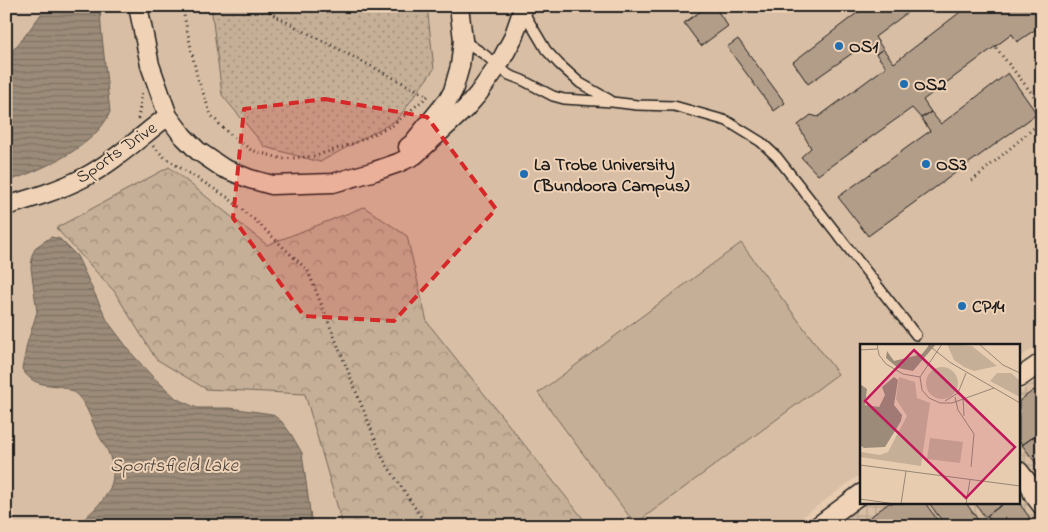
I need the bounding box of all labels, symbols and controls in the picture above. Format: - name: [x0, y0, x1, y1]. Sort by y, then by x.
- place label: OS1: [849, 35, 878, 61]
- marker: OS1: [833, 40, 845, 52]
- place label: OS2: [914, 73, 946, 99]
- marker: OS2: [898, 78, 910, 90]
- street label: Sports Drive: [71, 116, 164, 191]
- place label: La Trobe University (Bundoora Campus): [534, 153, 690, 200]
- place label: OS3: [936, 153, 967, 179]
- marker: OS3: [920, 158, 932, 170]
- marker: La Trobe University (Bundoora Campus): [518, 168, 530, 180]
- place label: CP14: [972, 295, 1005, 321]
- marker: CP14: [956, 300, 968, 312]
- inset map: [860, 344, 1020, 504]
- water label: Sportsfield Lake: [110, 453, 239, 480]

